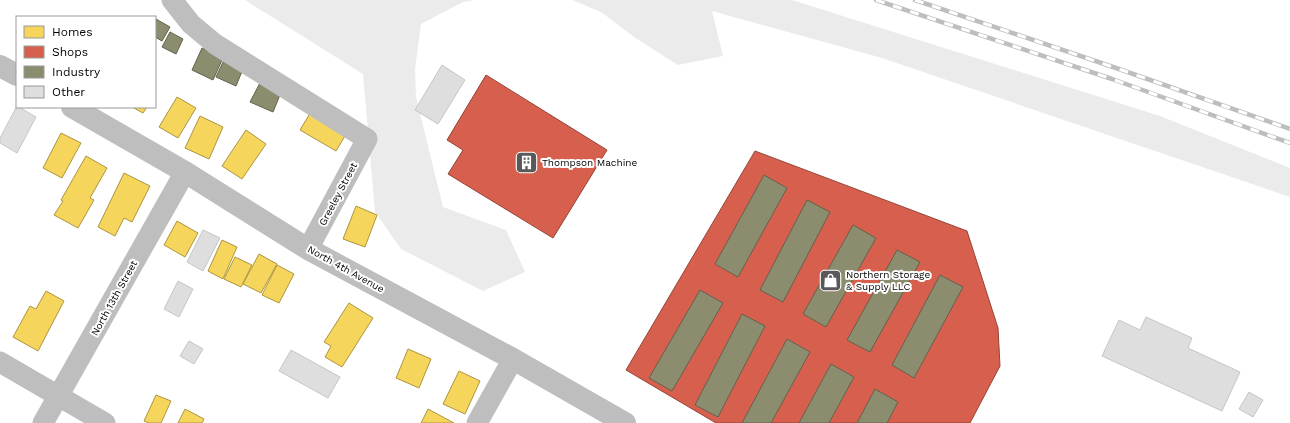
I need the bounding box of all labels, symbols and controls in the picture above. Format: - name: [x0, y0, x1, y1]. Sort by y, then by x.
- legend: [16, 16, 156, 108]
- text: Homes: [52, 25, 93, 39]
- text: Shops: [52, 45, 88, 59]
- text: Industry: [52, 65, 101, 79]
- text: Other: [52, 85, 85, 99]
- building icon: Thompson Machine: [514, 149, 540, 175]
- place label: Thompson Machine: [542, 157, 637, 168]
- street label: Greeley Street: [317, 160, 360, 227]
- street label: North 4th Avenue: [306, 243, 386, 295]
- street label: North 13th Street: [89, 258, 140, 338]
- shop icon: Northern Storage & Supply LLC: [818, 267, 844, 293]
- place label: Northern Storage & Supply LLC: [846, 269, 930, 292]

